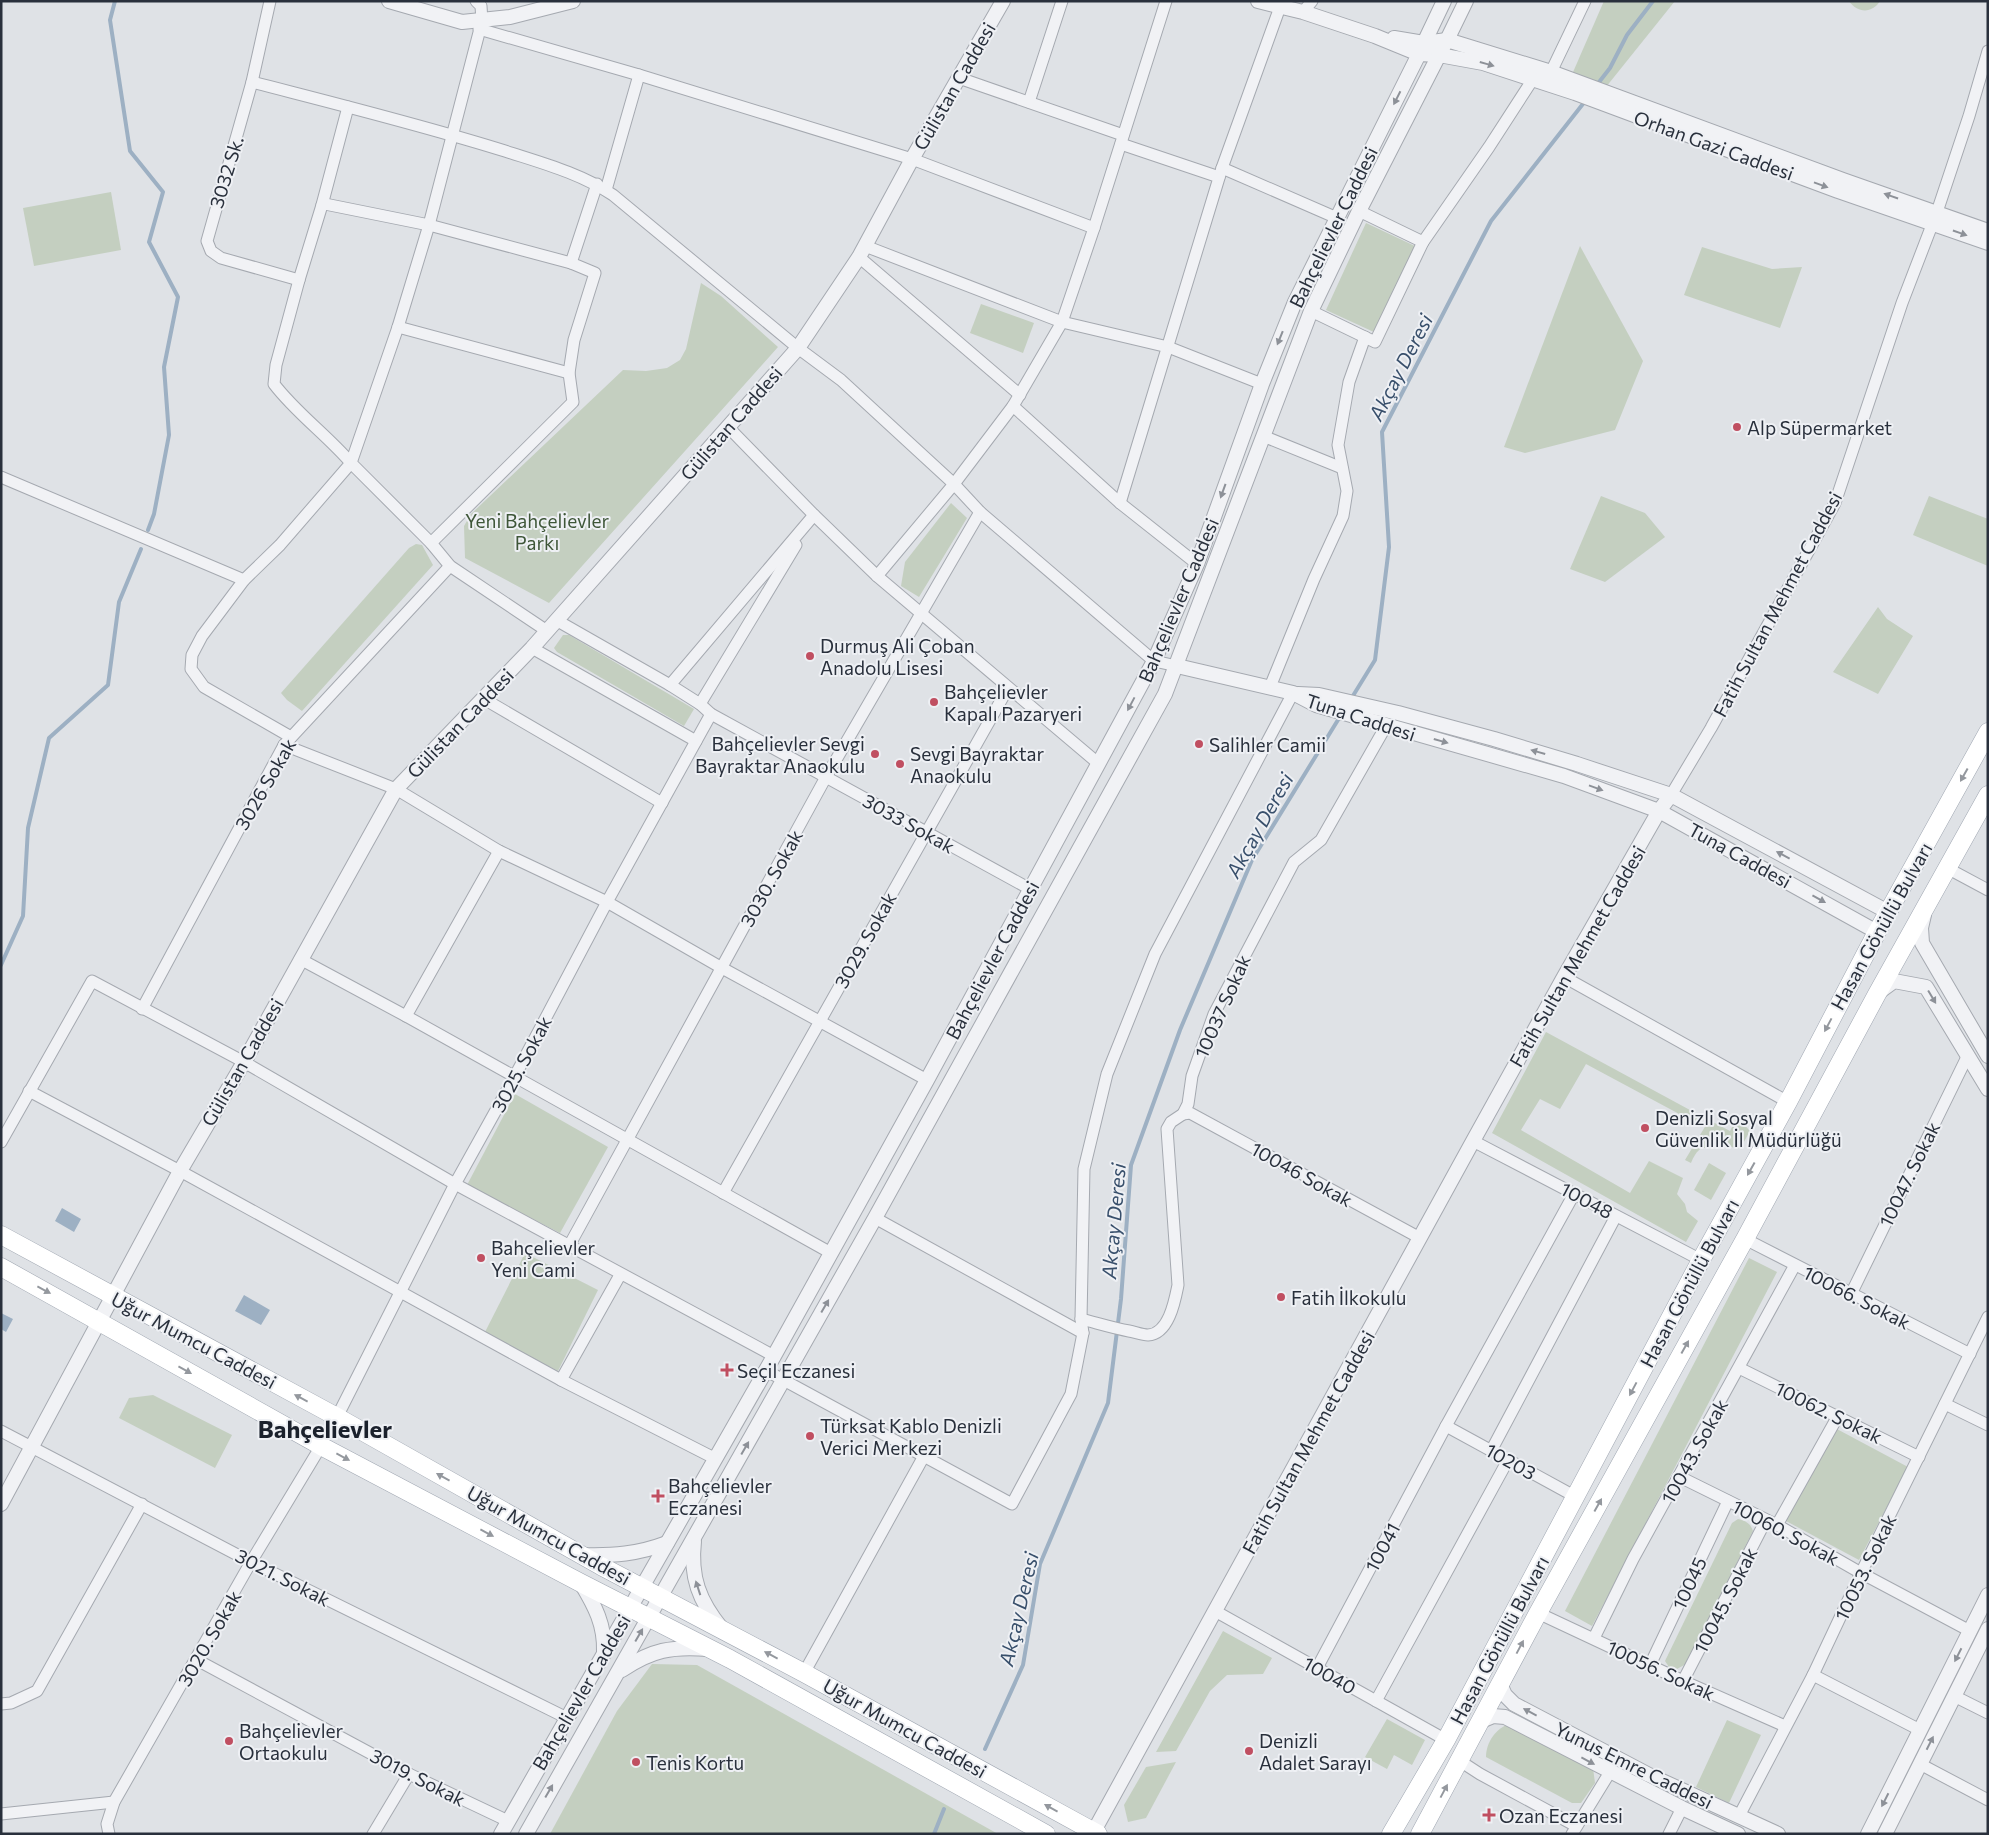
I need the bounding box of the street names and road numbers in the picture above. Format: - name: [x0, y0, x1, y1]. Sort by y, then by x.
- street label: Gülistan Caddesi: [908, 18, 1000, 154]
- street label: Orhan Gazi Caddesi: [1631, 105, 1797, 185]
- street label: 3032 Sk.: [204, 133, 248, 211]
- street label: Bahçelievler Caddesi: [1284, 143, 1382, 311]
- street label: Gülistan Caddesi: [675, 361, 787, 485]
- street label: Fatih Sultan Mehmet Caddesi: [1708, 487, 1846, 721]
- street label: Bahçelievler Caddesi: [1133, 514, 1223, 686]
- street label: Gülistan Caddesi: [402, 663, 518, 783]
- street label: Tuna Caddesi: [1303, 688, 1419, 746]
- street label: 3026 Sokak: [230, 734, 300, 834]
- street label: 3033 Sokak: [859, 788, 959, 858]
- street label: Tuna Caddesi: [1685, 817, 1795, 893]
- street label: 3030. Sokak: [735, 826, 807, 930]
- street label: Hasan Gönüllü Bulvarı: [1825, 838, 1937, 1014]
- street label: Fatih Sultan Mehmet Caddesi: [1504, 841, 1650, 1071]
- street label: Bahçelievler Caddesi: [940, 877, 1044, 1043]
- street label: 3029. Sokak: [829, 888, 901, 992]
- street label: 10037 Sokak: [1189, 951, 1255, 1061]
- street label: Gülistan Caddesi: [196, 994, 288, 1130]
- street label: 3025. Sokak: [486, 1012, 556, 1116]
- street label: 10047. Sokak: [1874, 1118, 1944, 1230]
- street label: 10046 Sokak: [1247, 1137, 1357, 1211]
- street label: 10048: [1557, 1177, 1617, 1223]
- street label: Hasan Gönüllü Bulvarı: [1635, 1195, 1743, 1371]
- street label: 10066. Sokak: [1800, 1260, 1914, 1334]
- street label: Uğur Mumcu Caddesi: [108, 1287, 280, 1393]
- street label: Fatih Sultan Mehmet Caddesi: [1237, 1326, 1379, 1558]
- street label: 10062. Sokak: [1772, 1376, 1886, 1448]
- street label: 10043. Sokak: [1656, 1395, 1732, 1507]
- street label: 10203: [1482, 1438, 1540, 1484]
- street label: Uğur Mumcu Caddesi: [463, 1480, 635, 1590]
- street label: 10060. Sokak: [1729, 1494, 1843, 1570]
- street label: 10053. Sokak: [1829, 1510, 1901, 1624]
- street label: 10041: [1360, 1519, 1404, 1575]
- street label: 3021. Sokak: [232, 1543, 334, 1611]
- street label: 10045. Sokak: [1688, 1543, 1762, 1657]
- street label: Hasan Gönüllü Bulvarı: [1445, 1552, 1553, 1728]
- street label: 10045: [1667, 1553, 1711, 1613]
- street label: 3020. Sokak: [172, 1586, 246, 1690]
- street label: Bahçelievler Caddesi: [527, 1610, 635, 1774]
- street label: 10056. Sokak: [1603, 1635, 1719, 1705]
- street label: 10040: [1300, 1651, 1360, 1699]
- street label: Uğur Mumcu Caddesi: [819, 1673, 991, 1783]
- street label: Yunus Emre Caddesi: [1551, 1717, 1717, 1813]
- street label: 3019. Sokak: [367, 1743, 469, 1811]

